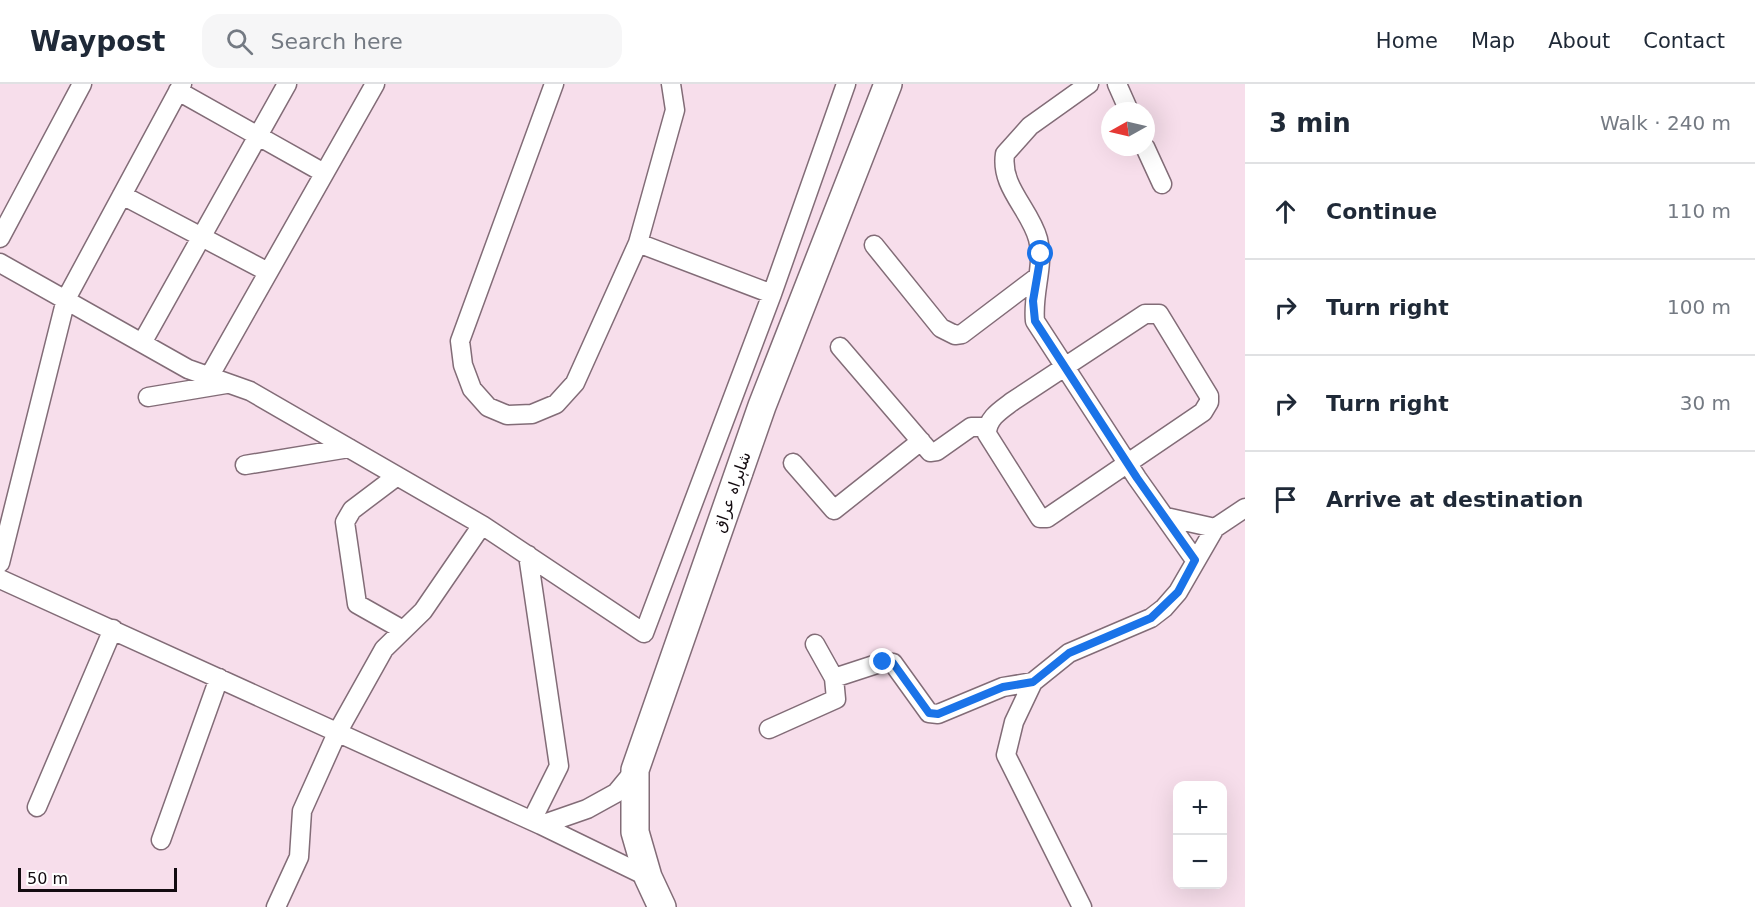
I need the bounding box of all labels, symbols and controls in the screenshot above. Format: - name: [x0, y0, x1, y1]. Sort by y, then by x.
- search box: [202, 14, 622, 68]
- text: Waypost: [30, 25, 166, 58]
- icon: search: [223, 25, 256, 58]
- text: Search here: [271, 29, 403, 54]
- text: Home: [1376, 29, 1438, 53]
- text: Map: [1471, 29, 1515, 53]
- text: About: [1548, 29, 1610, 53]
- text: Contact: [1643, 29, 1725, 53]
- north arrow: [1101, 102, 1155, 156]
- text: 3 min: [1269, 108, 1351, 138]
- text: Walk · 240 m: [1600, 111, 1731, 135]
- icon: ahead: [1269, 195, 1302, 228]
- text: Continue: [1326, 199, 1437, 224]
- text: 110 m: [1667, 199, 1731, 223]
- route start: [1027, 240, 1053, 266]
- icon: right: [1269, 291, 1302, 324]
- text: Turn right: [1326, 295, 1449, 320]
- text: 100 m: [1667, 295, 1731, 319]
- icon: right: [1269, 387, 1302, 420]
- text: Turn right: [1326, 391, 1449, 416]
- text: 30 m: [1680, 391, 1731, 415]
- street label: شاہراہ عراق: [709, 449, 756, 535]
- icon: arrive: [1269, 483, 1302, 516]
- text: Arrive at destination: [1326, 487, 1583, 512]
- route end: [869, 648, 895, 674]
- map controls: [1173, 781, 1227, 889]
- button: +: [1173, 781, 1227, 835]
- button: −: [1173, 835, 1227, 889]
- scale bar: [18, 865, 177, 892]
- text: 50 m: [27, 869, 68, 888]

